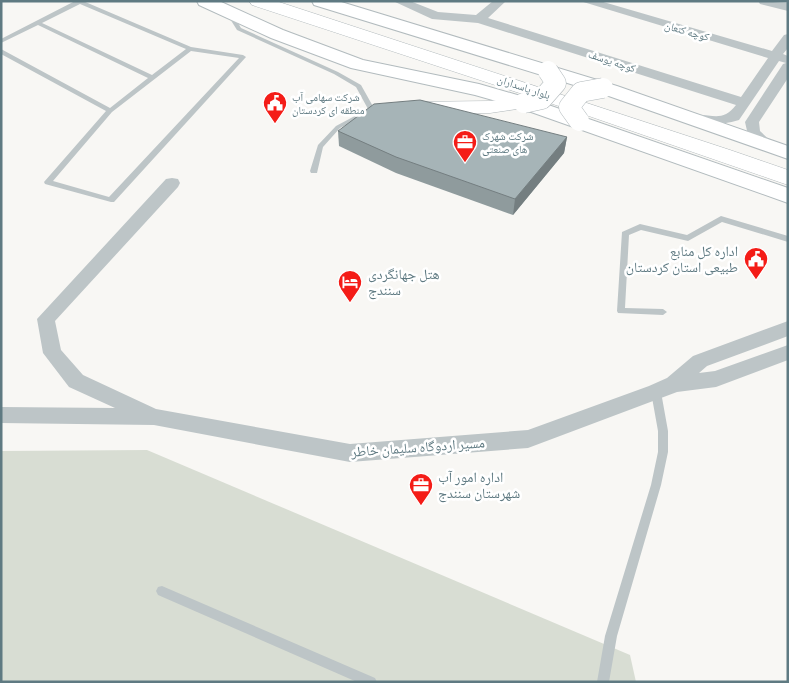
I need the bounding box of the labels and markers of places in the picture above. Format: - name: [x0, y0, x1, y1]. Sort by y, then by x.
- public building icon: شرکت سهامی آب منطقه ای کردستان: [262, 90, 288, 124]
- place label: شرکت سهامی آب منطقه ای کردستان: [292, 90, 364, 117]
- office icon: شرکت شهرک های صنعتی: [452, 129, 478, 163]
- place label: شرکت شهرک های صنعتی: [482, 129, 533, 156]
- place label: اداره کل منابع طبیعی استان کردستان: [626, 242, 738, 276]
- public building icon: اداره کل منابع طبیعی استان کردستان: [743, 246, 769, 280]
- place label: هتل جهانگردی سنندج: [368, 265, 440, 300]
- hotel icon: هتل جهانگردی سنندج: [337, 269, 363, 303]
- place label: اداره امور آب شهرستان سنندج: [438, 468, 520, 503]
- office icon: اداره امور آب شهرستان سنندج: [408, 472, 434, 506]

